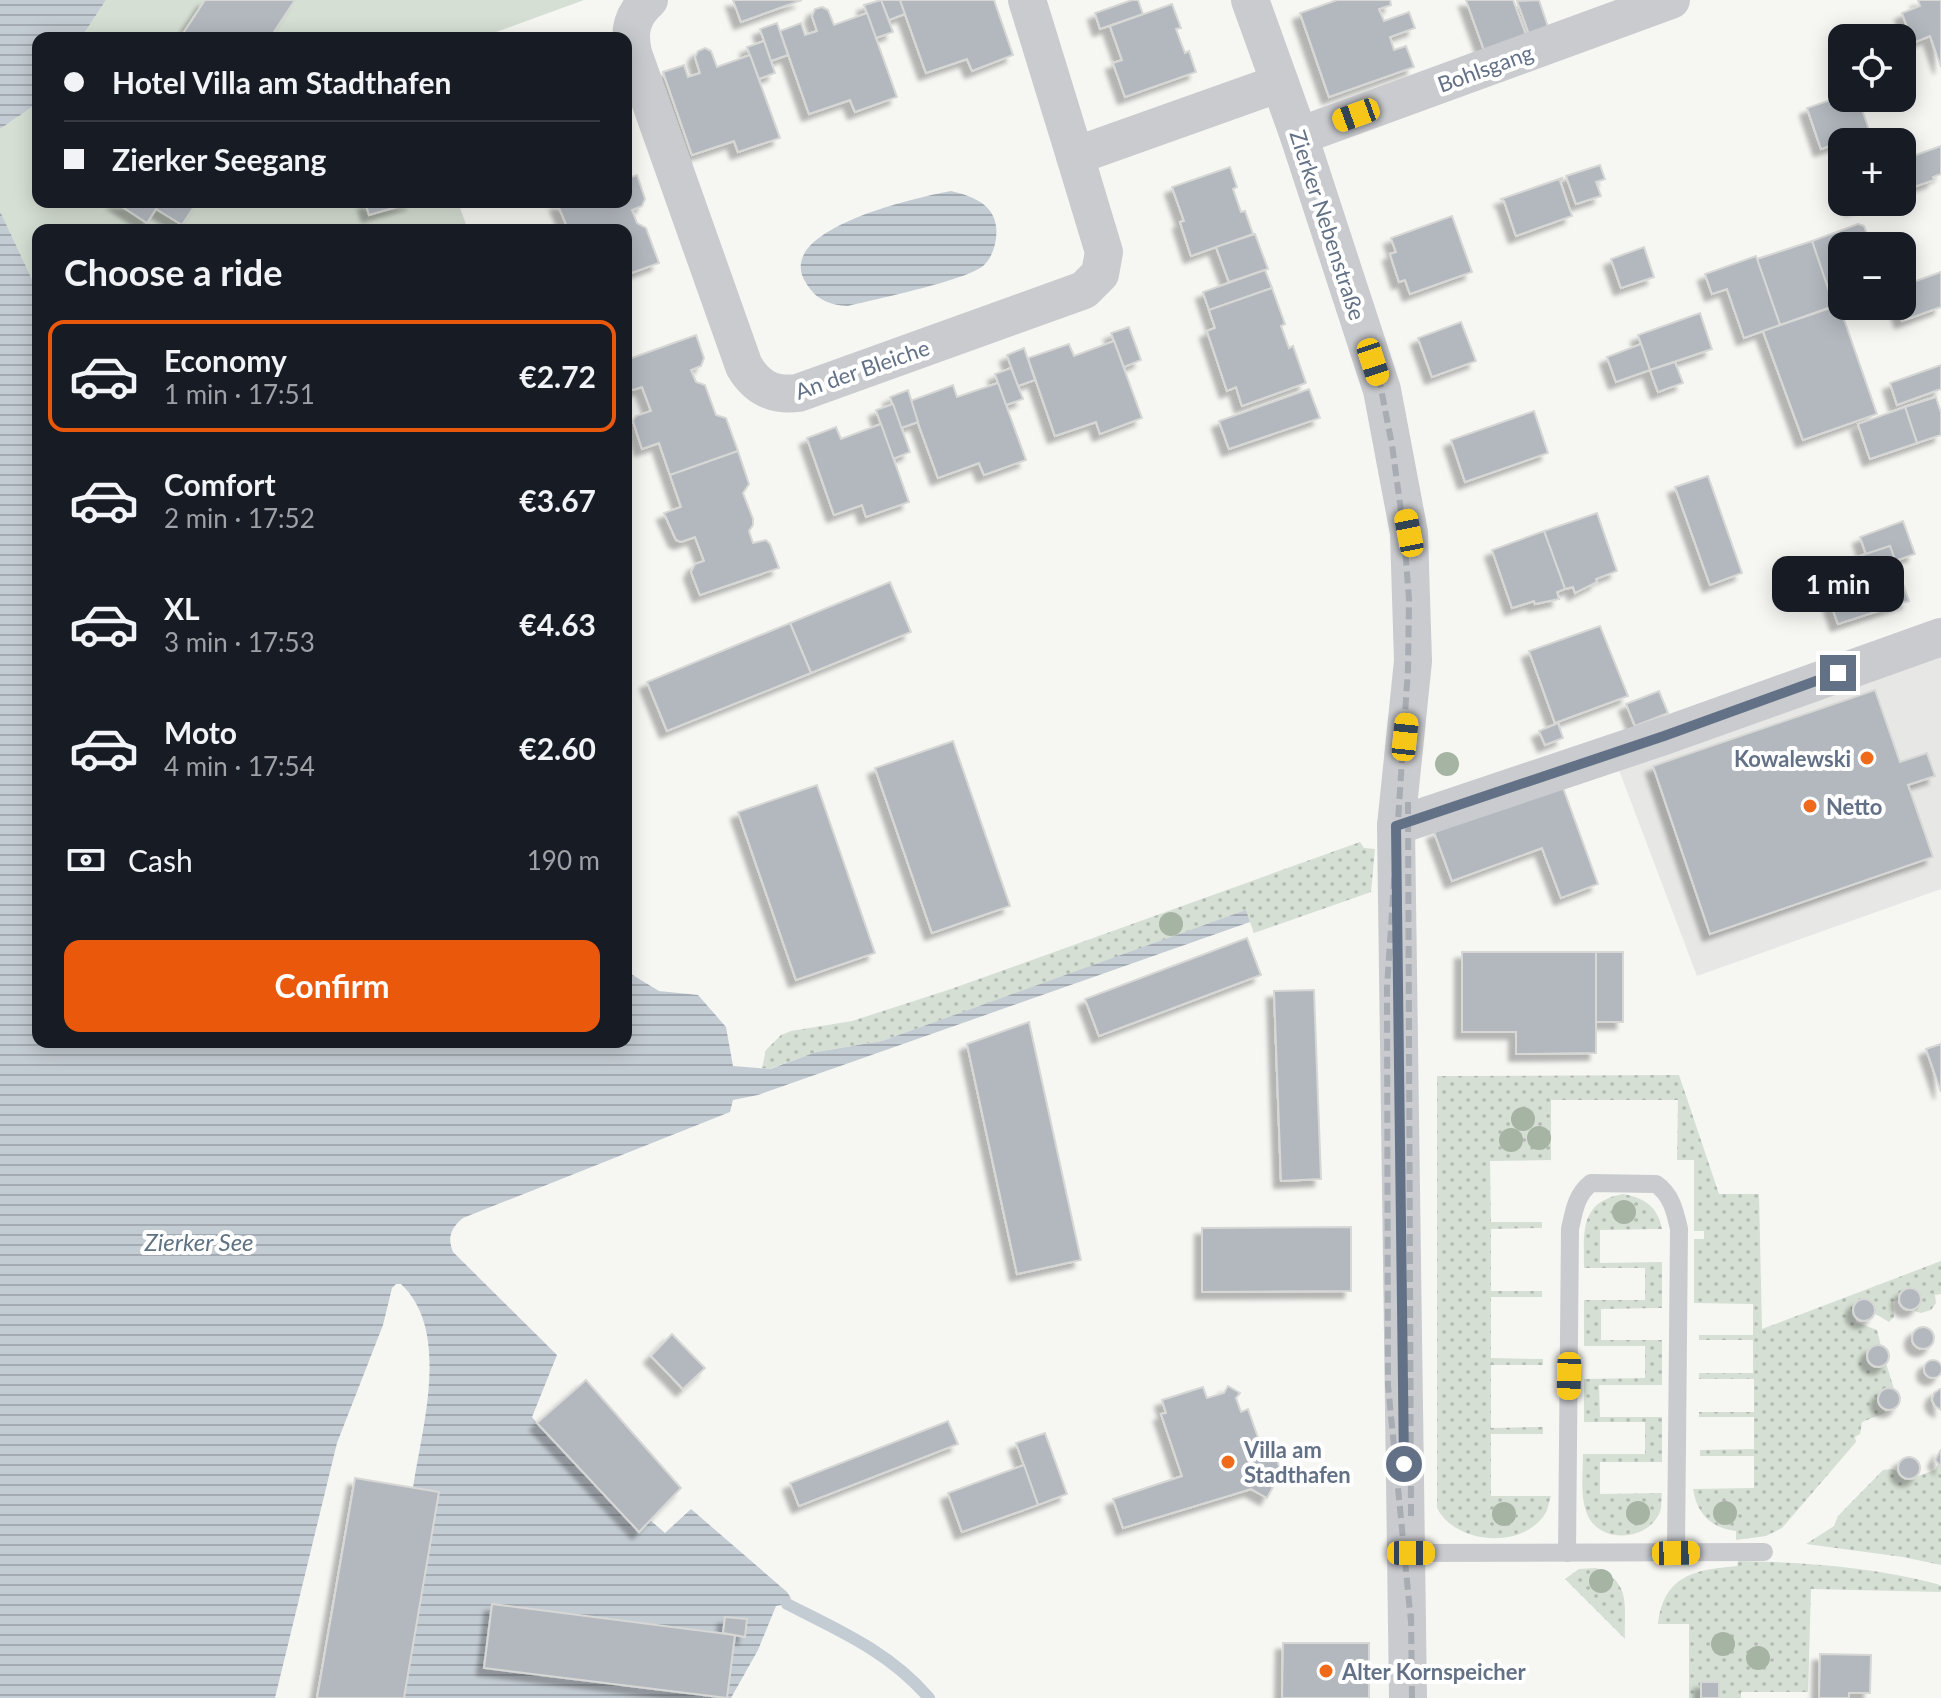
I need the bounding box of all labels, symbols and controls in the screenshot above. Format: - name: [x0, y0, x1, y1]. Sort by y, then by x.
- map controls: [1828, 24, 1916, 320]
- button: locate: [1828, 24, 1916, 112]
- street label: Bohlsgang: [1434, 38, 1536, 98]
- text: Hotel Villa am Stadthafen: [112, 64, 451, 100]
- car: [1329, 96, 1383, 134]
- street label: Zierker Nebenstraße: [1285, 127, 1371, 323]
- button: +: [1828, 128, 1916, 216]
- text: Zierker Seegang: [112, 141, 326, 177]
- button: −: [1828, 232, 1916, 320]
- text: Choose a ride: [64, 250, 283, 294]
- street label: An der Bleiche: [791, 333, 933, 405]
- car: [1354, 335, 1392, 389]
- icon: car: [68, 340, 140, 412]
- text: Economy: [164, 342, 287, 378]
- text: €2.72: [519, 358, 596, 394]
- text: 1 min · 17:51: [164, 378, 315, 410]
- icon: car: [68, 464, 140, 536]
- text: Comfort: [164, 466, 276, 502]
- text: €3.67: [519, 482, 596, 518]
- text: 2 min · 17:52: [164, 502, 315, 534]
- car: [1393, 507, 1425, 559]
- callout: 1 min: [1772, 557, 1904, 613]
- text: 1 min: [1806, 568, 1870, 600]
- icon: car: [68, 588, 140, 660]
- text: XL: [164, 590, 200, 626]
- text: €4.63: [519, 606, 596, 642]
- text: 3 min · 17:53: [164, 626, 315, 658]
- route end: [1820, 655, 1856, 691]
- icon: car: [68, 712, 140, 784]
- car: [1391, 712, 1419, 762]
- text: Moto: [164, 714, 237, 750]
- text: €2.60: [519, 730, 596, 766]
- place label: Kowalewski: [1734, 745, 1851, 772]
- marker: Kowalewski: [1858, 749, 1876, 767]
- text: 4 min · 17:54: [164, 750, 315, 782]
- place label: Netto: [1826, 793, 1882, 820]
- marker: Netto: [1801, 797, 1819, 815]
- icon: cash: [64, 838, 108, 882]
- text: Cash: [128, 842, 193, 878]
- text: 190 m: [527, 844, 600, 876]
- button: Confirm: [64, 940, 600, 1032]
- water label: Zierker See: [143, 1227, 254, 1256]
- car: [1557, 1352, 1581, 1400]
- place label: Villa am Stadthafen: [1243, 1436, 1351, 1488]
- route start: [1386, 1446, 1422, 1482]
- marker: Villa am Stadthafen: [1219, 1453, 1237, 1471]
- car: [1387, 1541, 1435, 1565]
- car: [1652, 1541, 1700, 1565]
- place label: Alter Kornspeicher: [1341, 1658, 1526, 1685]
- marker: Alter Kornspeicher: [1317, 1662, 1335, 1680]

